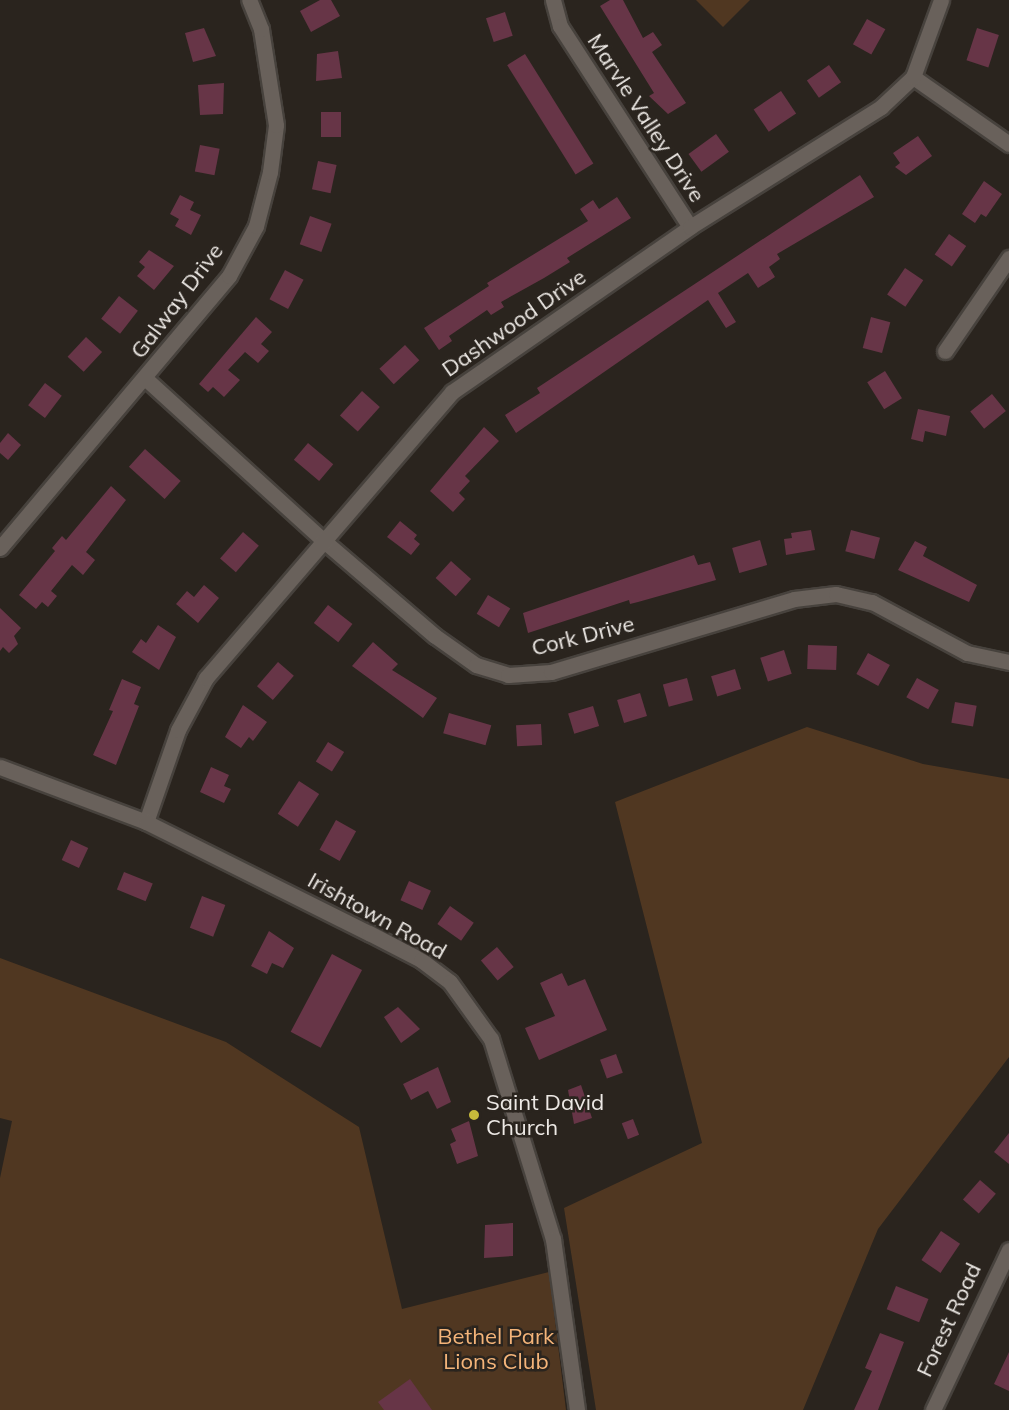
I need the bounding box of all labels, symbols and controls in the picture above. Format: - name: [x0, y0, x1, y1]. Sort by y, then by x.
- street label: Marvle Valley Drive: [582, 29, 710, 207]
- street label: Galway Drive: [125, 238, 229, 364]
- street label: Dashwood Drive: [437, 264, 591, 382]
- street label: Cork Drive: [529, 610, 637, 662]
- street label: Irishtown Road: [303, 867, 451, 965]
- place label: Saint David Church: [486, 1089, 604, 1140]
- marker: Saint David Church: [467, 1108, 481, 1122]
- street label: Forest Road: [911, 1259, 987, 1381]
- park label: Bethel Park Lions Club: [438, 1323, 554, 1374]

